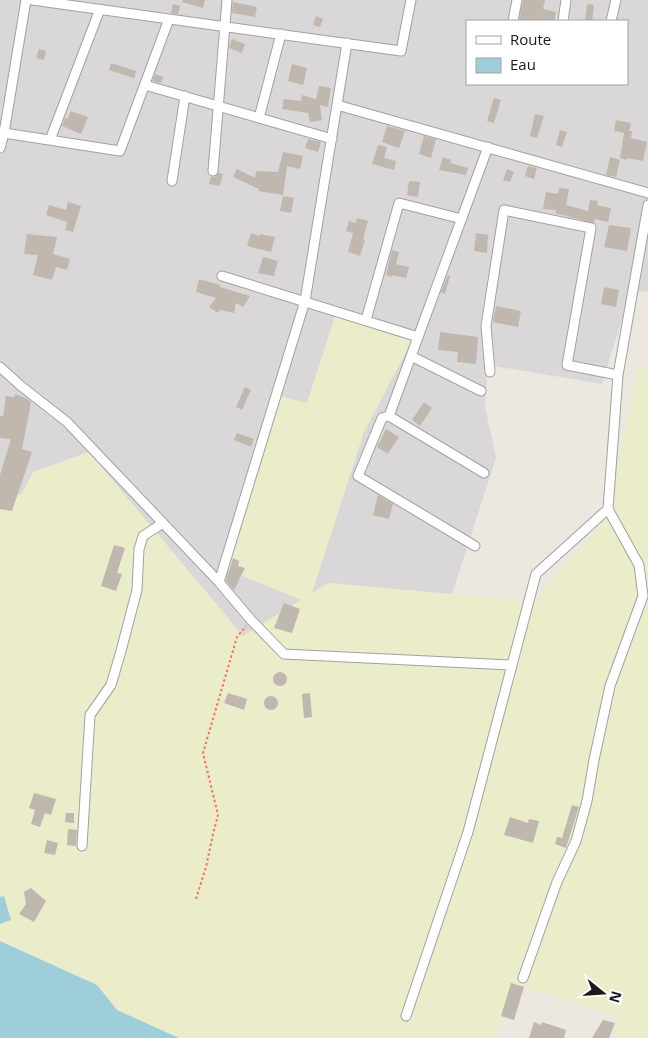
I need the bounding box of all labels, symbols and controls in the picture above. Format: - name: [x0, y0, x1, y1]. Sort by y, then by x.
- legend: [466, 20, 628, 85]
- text: Route: [510, 29, 551, 49]
- text: Eau: [510, 54, 536, 74]
- north arrow: [578, 968, 628, 1018]
- text: N: [605, 989, 627, 1005]

